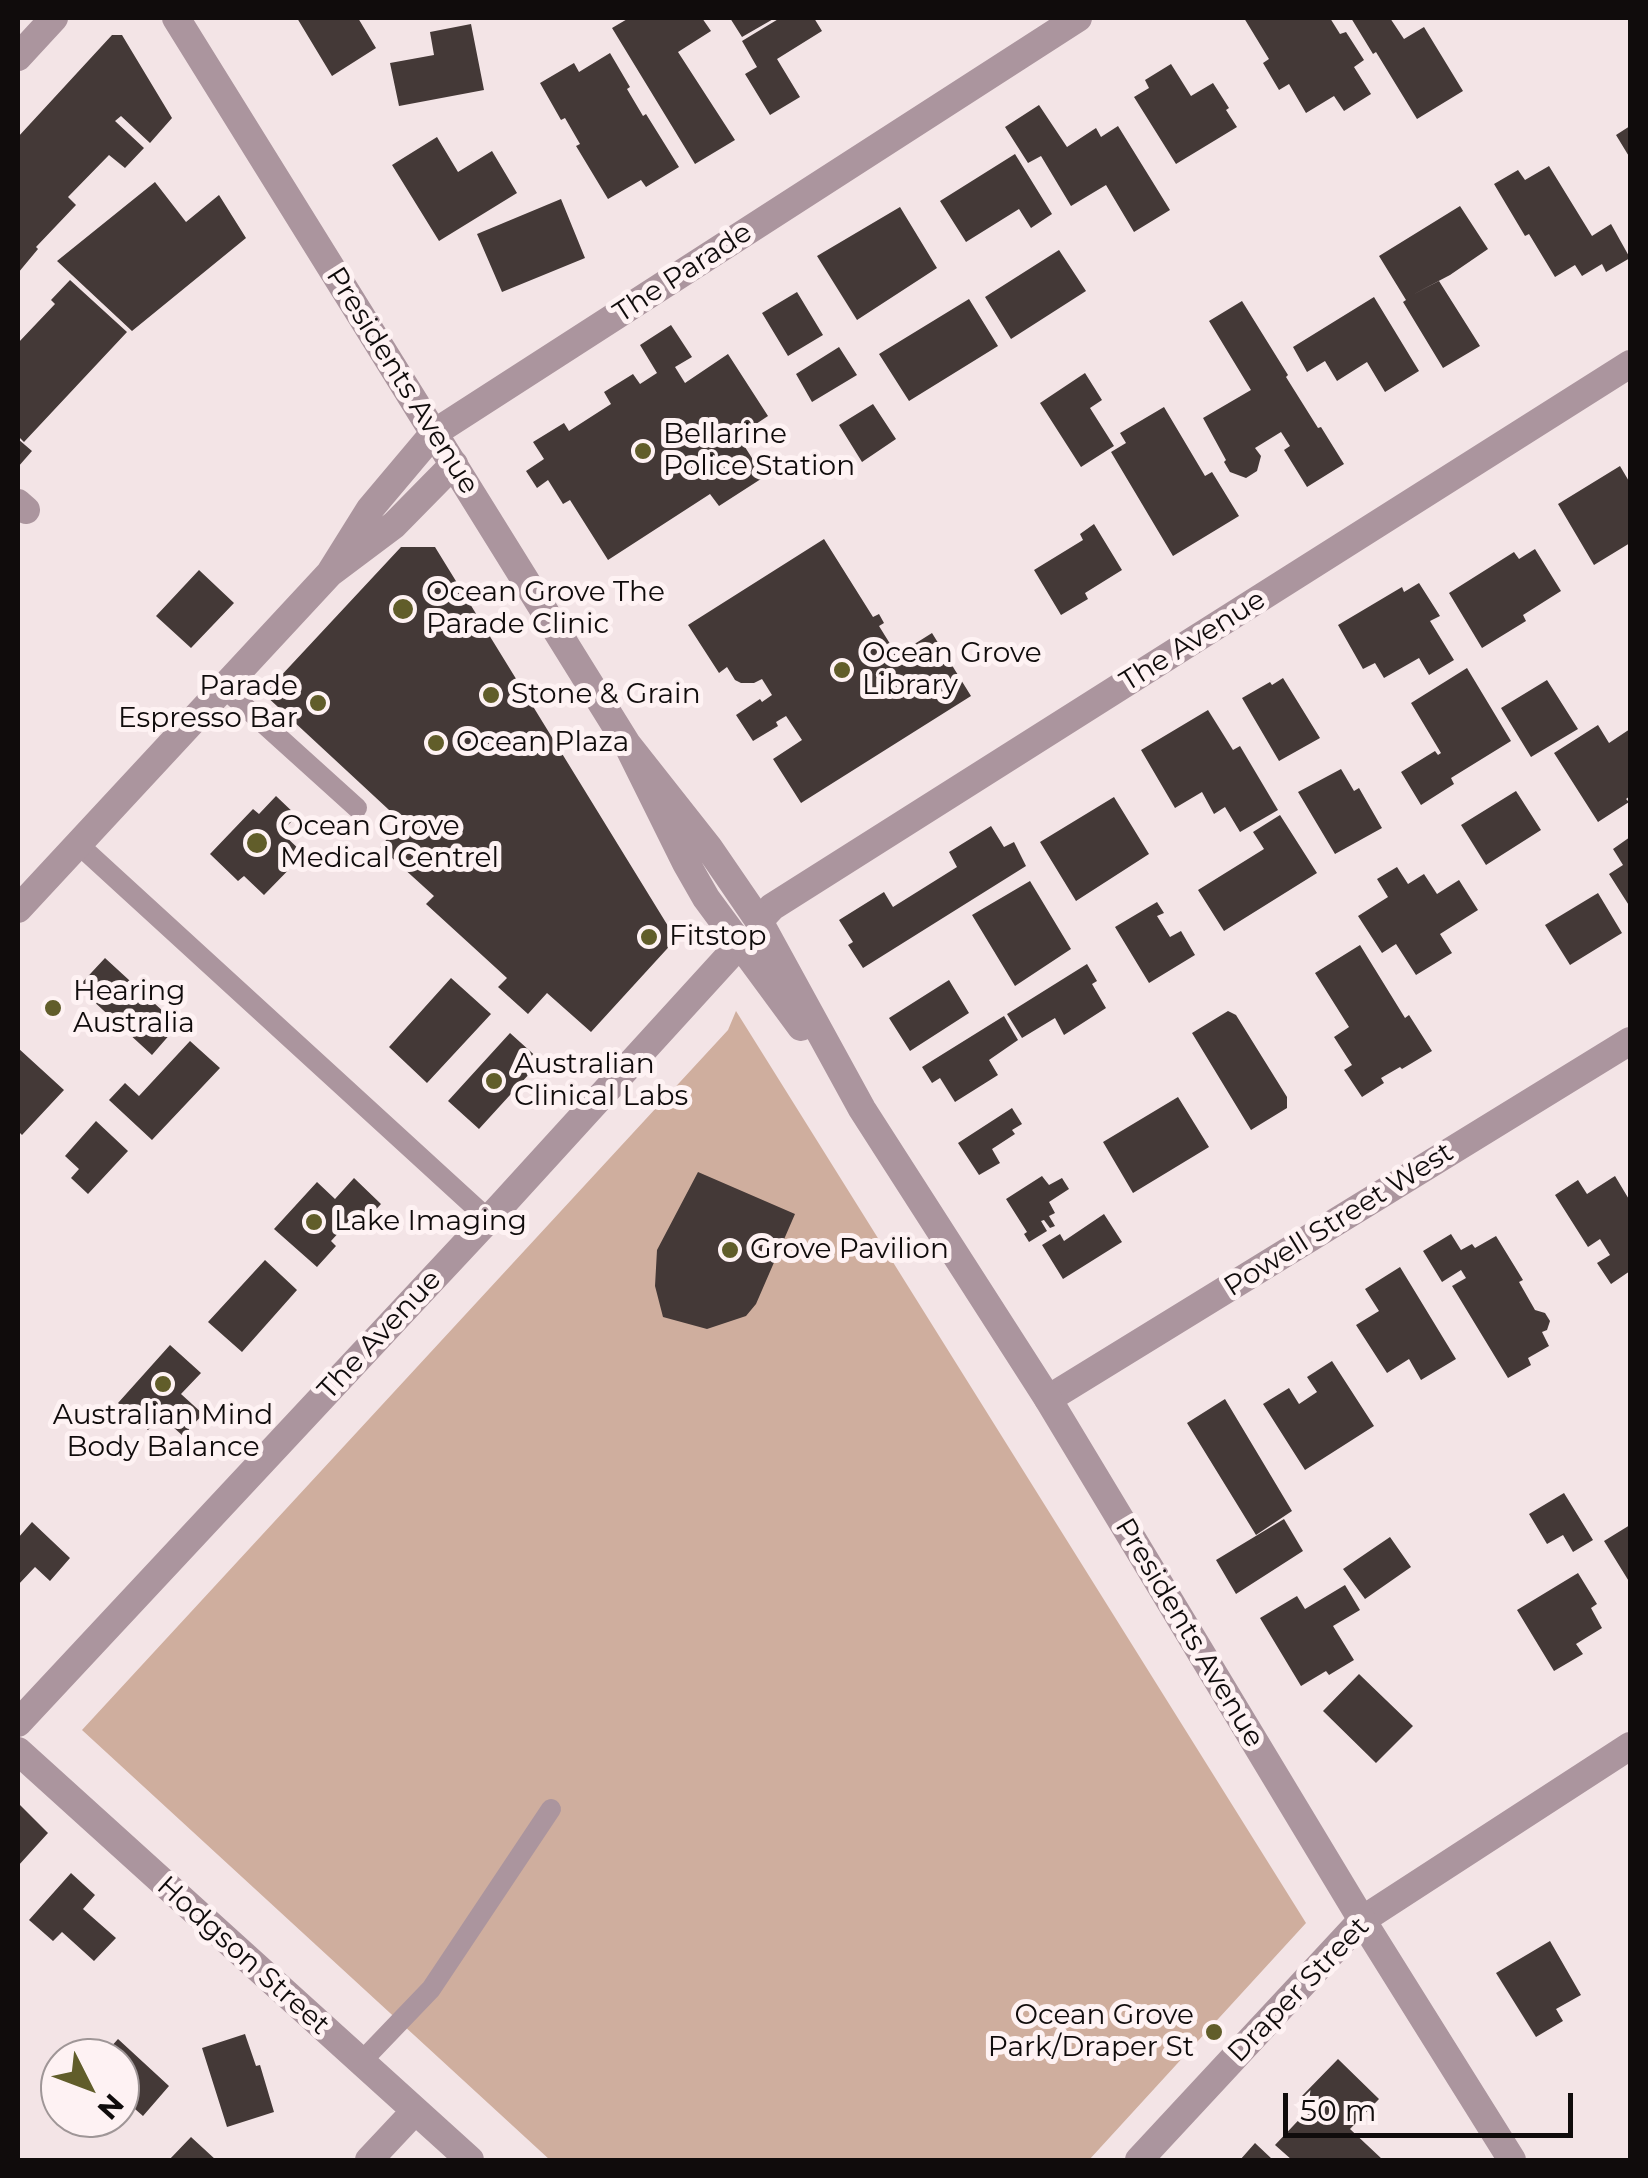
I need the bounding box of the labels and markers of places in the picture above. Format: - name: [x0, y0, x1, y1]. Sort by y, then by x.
- place label: Bellarine Police Station: [663, 418, 855, 484]
- marker: Bellarine Police Station: [632, 440, 654, 462]
- place label: Ocean Grove The Parade Clinic: [426, 576, 665, 642]
- marker: Ocean Grove The Parade Clinic: [390, 596, 416, 622]
- place label: Ocean Grove Library: [862, 637, 1042, 703]
- marker: Ocean Grove Library: [831, 659, 853, 681]
- place label: Parade Espresso Bar: [118, 670, 298, 736]
- place label: Stone & Grain: [511, 678, 701, 712]
- marker: Stone & Grain: [480, 684, 502, 706]
- marker: Parade Espresso Bar: [307, 692, 329, 714]
- place label: Ocean Plaza: [456, 726, 629, 760]
- marker: Ocean Plaza: [425, 732, 447, 754]
- place label: Ocean Grove Medical Centrel: [280, 810, 499, 876]
- marker: Ocean Grove Medical Centrel: [244, 830, 270, 856]
- place label: Fitstop: [669, 920, 766, 954]
- marker: Fitstop: [638, 926, 660, 948]
- place label: Hearing Australia: [73, 975, 195, 1041]
- marker: Hearing Australia: [42, 997, 64, 1019]
- place label: Australian Clinical Labs: [514, 1048, 688, 1114]
- marker: Australian Clinical Labs: [483, 1070, 505, 1092]
- place label: Lake Imaging: [334, 1205, 527, 1239]
- marker: Lake Imaging: [303, 1211, 325, 1233]
- place label: Grove Pavilion: [750, 1233, 949, 1267]
- marker: Grove Pavilion: [719, 1239, 741, 1261]
- marker: Australian Mind Body Balance: [152, 1373, 174, 1395]
- place label: Australian Mind Body Balance: [53, 1399, 273, 1465]
- place label: Ocean Grove Park/Draper St: [988, 1999, 1194, 2065]
- marker: Ocean Grove Park/Draper St: [1203, 2021, 1225, 2043]

